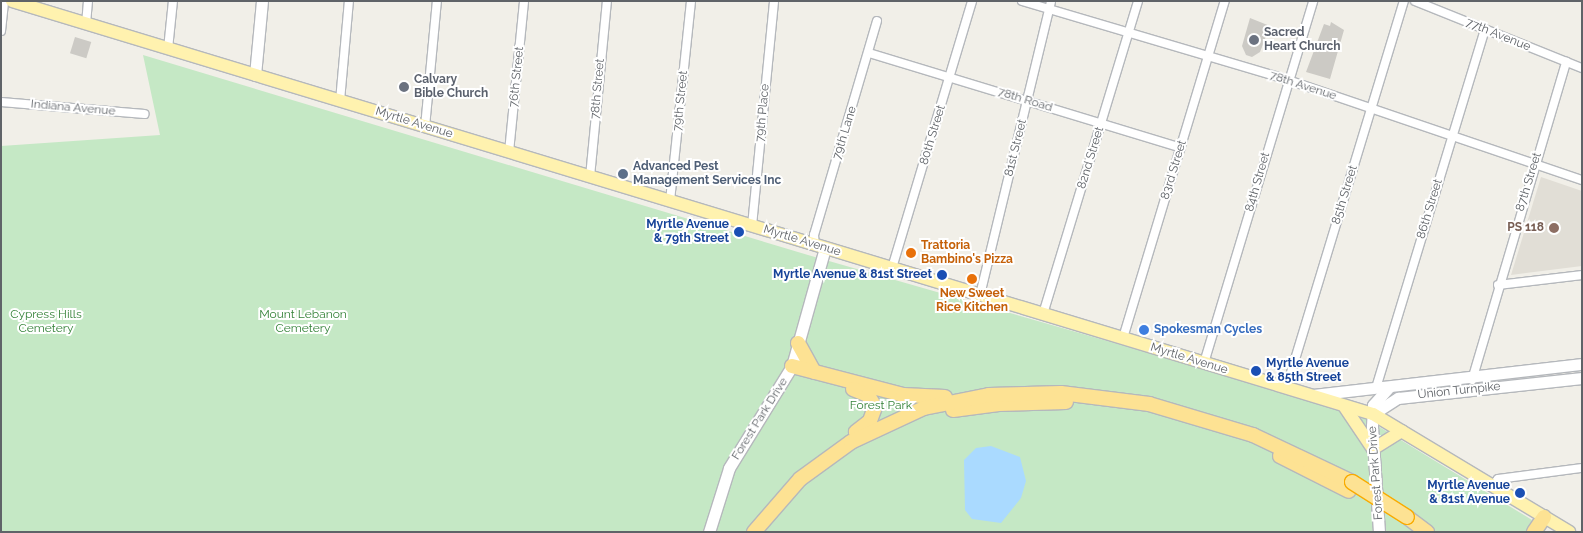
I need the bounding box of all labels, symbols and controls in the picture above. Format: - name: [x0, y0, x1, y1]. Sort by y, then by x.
- street label: 77th Avenue: [1463, 15, 1533, 55]
- place label: Sacred Heart Church: [1264, 26, 1341, 54]
- marker: Sacred Heart Church: [1248, 34, 1260, 46]
- street label: 76th Street: [507, 46, 527, 108]
- street label: 78th Street: [588, 58, 608, 120]
- street label: 78th Avenue: [1268, 68, 1338, 104]
- street label: 79th Street: [671, 70, 691, 132]
- place label: Calvary Bible Church: [414, 73, 488, 101]
- marker: Calvary Bible Church: [398, 81, 410, 93]
- street label: 79th Place: [753, 83, 773, 143]
- street label: 78th Road: [996, 85, 1054, 115]
- street label: Indiana Avenue: [30, 97, 116, 119]
- street label: 80th Street: [917, 103, 949, 167]
- street label: Myrtle Avenue: [373, 104, 455, 142]
- street label: 79th Lane: [830, 105, 860, 161]
- street label: 81st Street: [1002, 118, 1030, 178]
- street label: 82nd Street: [1075, 125, 1107, 191]
- street label: 83rd Street: [1158, 139, 1190, 201]
- street label: 84th Street: [1243, 151, 1273, 213]
- street label: 87th Street: [1513, 151, 1545, 213]
- place label: Advanced Pest Management Services Inc: [633, 160, 781, 188]
- street label: 85th Street: [1329, 164, 1361, 226]
- marker: Advanced Pest Management Services Inc: [617, 168, 629, 180]
- street label: 86th Street: [1414, 177, 1446, 241]
- place label: Myrtle Avenue & 79th Street: [646, 218, 729, 246]
- place label: PS 118: [1507, 221, 1544, 235]
- street label: Myrtle Avenue: [761, 222, 843, 260]
- marker: PS 118: [1548, 222, 1560, 234]
- marker: Myrtle Avenue & 79th Street: [733, 226, 745, 238]
- place label: Trattoria Bambino's Pizza: [921, 239, 1013, 267]
- marker: Trattoria Bambino's Pizza: [905, 247, 917, 259]
- place label: Myrtle Avenue & 81st Street: [773, 268, 932, 282]
- marker: Myrtle Avenue & 81st Street: [936, 269, 948, 281]
- marker: New Sweet Rice Kitchen: [966, 273, 978, 285]
- place label: New Sweet Rice Kitchen: [936, 287, 1008, 315]
- park label: Cypress Hills Cemetery: [10, 308, 82, 336]
- park label: Mount Lebanon Cemetery: [259, 308, 347, 336]
- place label: Spokesman Cycles: [1154, 323, 1262, 337]
- marker: Spokesman Cycles: [1138, 324, 1150, 336]
- street label: Myrtle Avenue: [1148, 340, 1230, 378]
- place label: Myrtle Avenue & 85th Street: [1266, 357, 1349, 385]
- marker: Myrtle Avenue & 85th Street: [1250, 365, 1262, 377]
- street label: Forest Park Drive: [729, 375, 791, 463]
- street label: Union Turnpike: [1417, 379, 1501, 403]
- park label: Forest Park: [850, 399, 912, 413]
- street label: Forest Park Drive: [1366, 426, 1386, 520]
- place label: Myrtle Avenue & 81st Avenue: [1427, 479, 1510, 507]
- marker: Myrtle Avenue & 81st Avenue: [1514, 487, 1526, 499]

